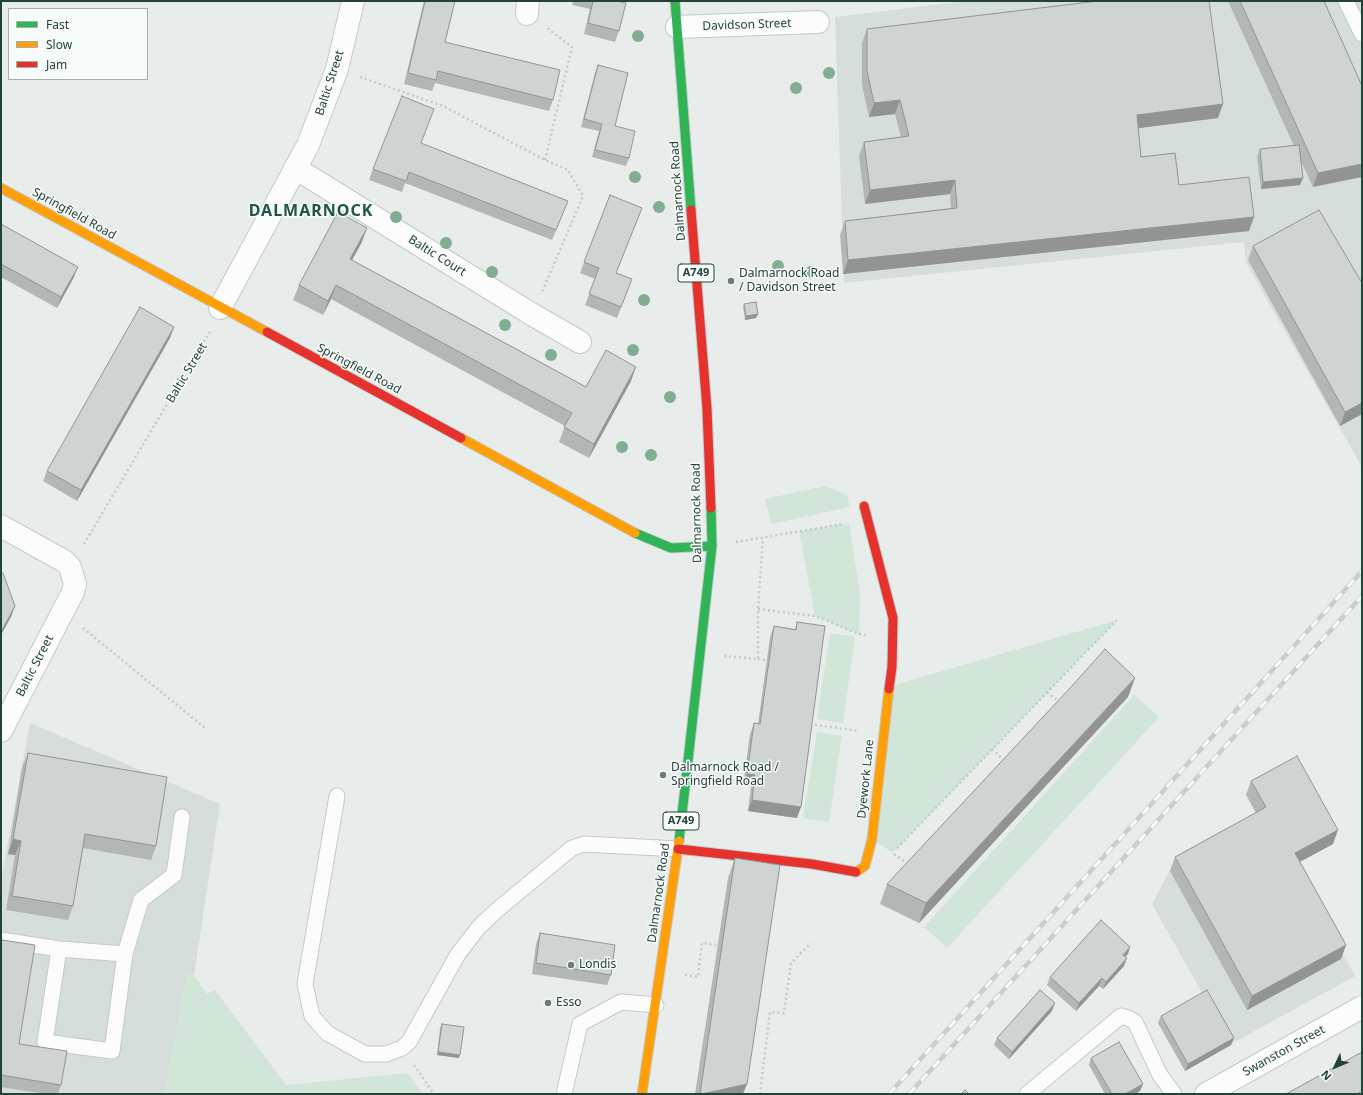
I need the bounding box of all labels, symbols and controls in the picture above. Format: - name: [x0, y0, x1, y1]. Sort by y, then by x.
- legend: [8, 8, 148, 80]
- text: Fast: [46, 16, 69, 33]
- street label: Davidson Street: [702, 16, 792, 34]
- text: Slow: [46, 36, 72, 53]
- street label: Baltic Street: [313, 49, 347, 117]
- text: Jam: [46, 56, 67, 73]
- street label: Dalmarnock Road: [667, 140, 689, 242]
- street label: Springfield Road: [30, 185, 118, 243]
- district label: DALMARNOCK: [249, 201, 373, 221]
- street label: Baltic Court: [405, 233, 469, 279]
- road number: A749: [678, 264, 714, 282]
- place label: Dalmarnock Road / Davidson Street: [739, 267, 839, 295]
- marker: Dalmarnock Road / Davidson Street: [726, 276, 736, 286]
- street label: Baltic Street: [163, 340, 211, 406]
- street label: Springfield Road: [314, 341, 404, 397]
- street label: Dalmarnock Road: [689, 463, 705, 563]
- street label: Baltic Street: [13, 633, 57, 699]
- street label: Dyework Lane: [855, 739, 877, 819]
- place label: Dalmarnock Road / Springfield Road: [671, 761, 779, 789]
- marker: Dalmarnock Road / Springfield Road: [658, 770, 668, 780]
- road number: A749: [663, 812, 699, 830]
- street label: Dalmarnock Road: [645, 842, 673, 944]
- place label: Londis: [579, 958, 616, 972]
- marker: Londis: [566, 960, 576, 970]
- place label: Esso: [556, 996, 581, 1010]
- marker: Esso: [543, 998, 553, 1008]
- street label: Swanston Street: [1240, 1023, 1328, 1079]
- north arrow: [1315, 1047, 1355, 1087]
- text: N: [1318, 1067, 1335, 1084]

